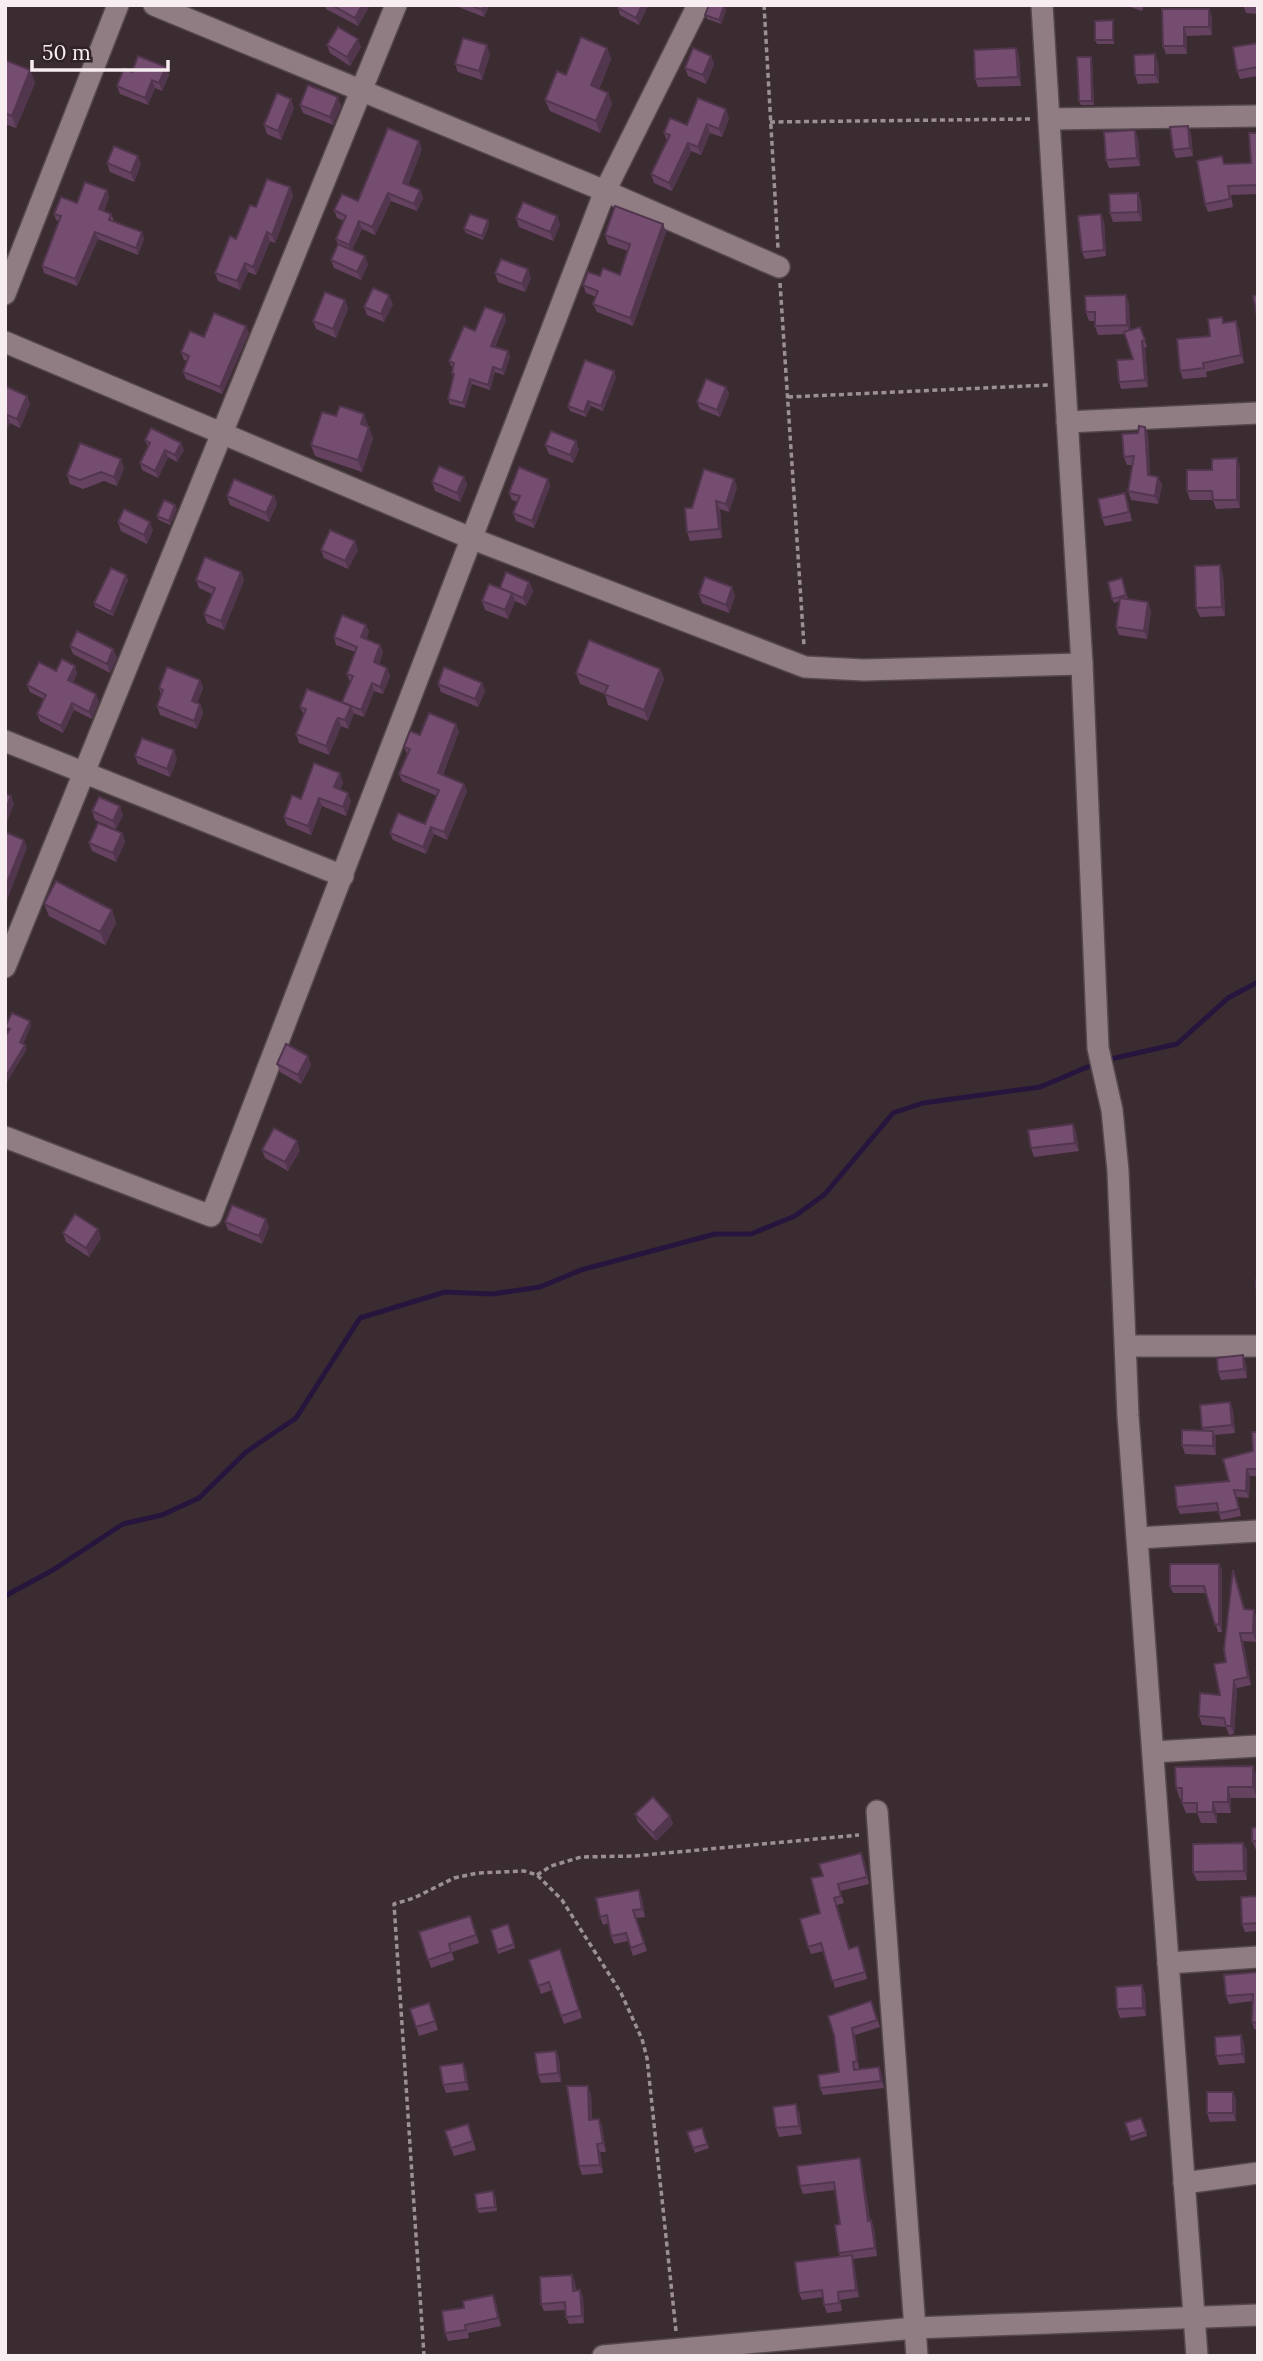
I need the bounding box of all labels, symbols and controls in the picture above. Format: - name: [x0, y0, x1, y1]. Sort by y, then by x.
- scale bar: [32, 28, 168, 72]
- text: 50 m: [42, 39, 91, 66]

